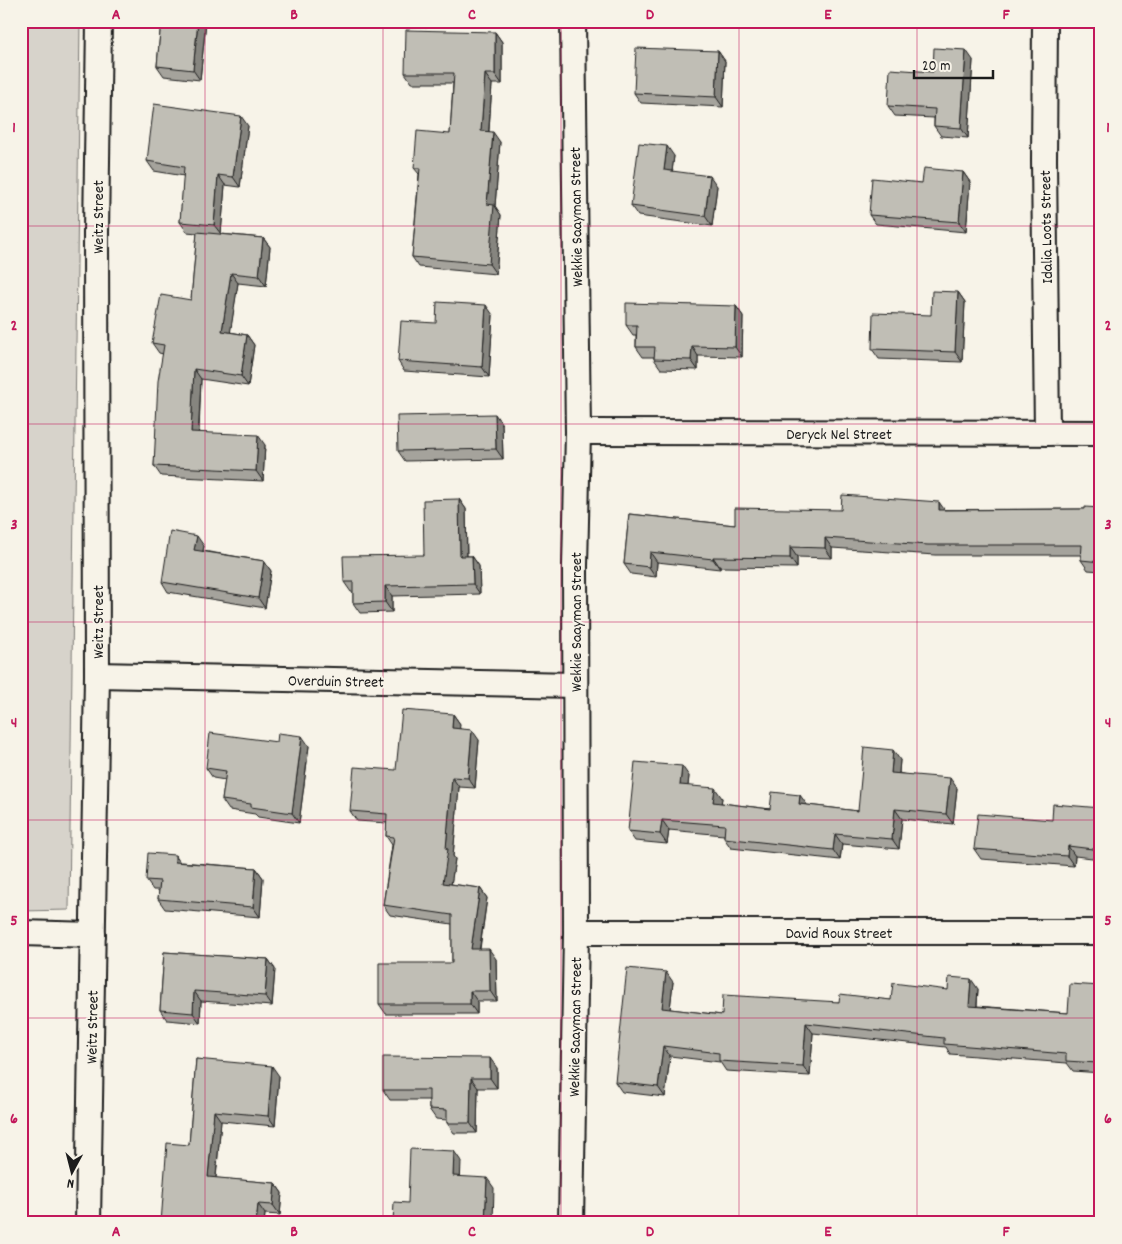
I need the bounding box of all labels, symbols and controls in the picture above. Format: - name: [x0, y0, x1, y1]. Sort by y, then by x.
- text: A: [112, 4, 121, 27]
- text: B: [290, 4, 298, 27]
- text: C: [468, 4, 476, 27]
- text: D: [646, 4, 655, 27]
- text: E: [824, 4, 832, 27]
- text: F: [1002, 4, 1010, 27]
- scale bar: [914, 48, 993, 80]
- text: 20 m: [922, 56, 950, 78]
- text: 1: [12, 117, 16, 140]
- text: 1: [1106, 117, 1110, 140]
- street label: Wekkie Saayman Street: [565, 147, 590, 287]
- street label: Idalia Loots Street: [1035, 170, 1060, 284]
- street label: Weitz Street: [88, 180, 111, 254]
- text: 2: [11, 315, 18, 338]
- text: 2: [1105, 315, 1112, 338]
- street label: Deryck Nel Street: [786, 424, 892, 447]
- text: 3: [10, 514, 18, 537]
- text: 3: [1104, 514, 1112, 537]
- street label: Wekkie Saayman Street: [566, 552, 589, 692]
- street label: Weitz Street: [88, 585, 111, 659]
- street label: Overduin Street: [288, 670, 384, 695]
- text: 4: [11, 712, 17, 735]
- text: 4: [1105, 712, 1111, 735]
- text: 5: [10, 910, 18, 933]
- text: 5: [1104, 910, 1112, 933]
- street label: David Roux Street: [786, 923, 892, 946]
- street label: Wekkie Saayman Street: [564, 957, 589, 1097]
- street label: Weitz Street: [81, 990, 106, 1064]
- text: 6: [10, 1108, 18, 1131]
- text: 6: [1104, 1108, 1112, 1131]
- north arrow: [48, 1146, 98, 1196]
- text: N: [66, 1173, 75, 1193]
- text: A: [112, 1221, 121, 1244]
- text: B: [290, 1221, 298, 1244]
- text: C: [468, 1221, 476, 1244]
- text: D: [646, 1221, 655, 1244]
- text: E: [824, 1221, 832, 1244]
- text: F: [1002, 1221, 1010, 1244]

